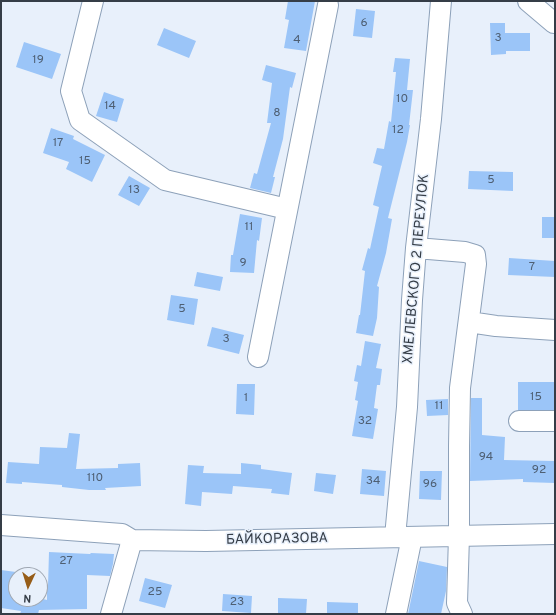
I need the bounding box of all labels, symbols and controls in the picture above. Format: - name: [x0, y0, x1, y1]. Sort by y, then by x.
- house number: 6: [360, 17, 368, 31]
- house number: 3: [494, 32, 502, 46]
- house number: 4: [293, 34, 301, 48]
- house number: 19: [32, 54, 44, 68]
- house number: 10: [396, 93, 408, 107]
- house number: 14: [104, 100, 116, 114]
- house number: 8: [273, 107, 281, 121]
- house number: 12: [392, 124, 404, 138]
- house number: 17: [53, 137, 63, 151]
- house number: 15: [79, 155, 91, 169]
- street label: ХМЕЛЕВСКОГО 2 ПЕРЕУЛОК: [400, 173, 434, 365]
- house number: 5: [487, 174, 495, 188]
- house number: 13: [128, 184, 140, 198]
- house number: 11: [245, 221, 253, 235]
- house number: 9: [239, 257, 247, 271]
- house number: 7: [529, 261, 535, 275]
- house number: 5: [178, 303, 186, 317]
- house number: 3: [222, 333, 230, 347]
- house number: 15: [530, 391, 542, 405]
- house number: 1: [244, 392, 248, 406]
- house number: 11: [435, 400, 443, 414]
- house number: 32: [358, 415, 372, 429]
- house number: 94: [479, 451, 493, 465]
- house number: 92: [532, 464, 546, 478]
- house number: 110: [87, 472, 103, 486]
- house number: 34: [366, 475, 380, 489]
- house number: 96: [423, 478, 437, 492]
- street label: БАЙКОРАЗОВА: [226, 531, 328, 549]
- house number: 27: [59, 555, 73, 569]
- north arrow: [8, 567, 48, 607]
- house number: 25: [148, 586, 162, 600]
- text: N: [23, 591, 32, 605]
- house number: 23: [230, 596, 244, 610]

